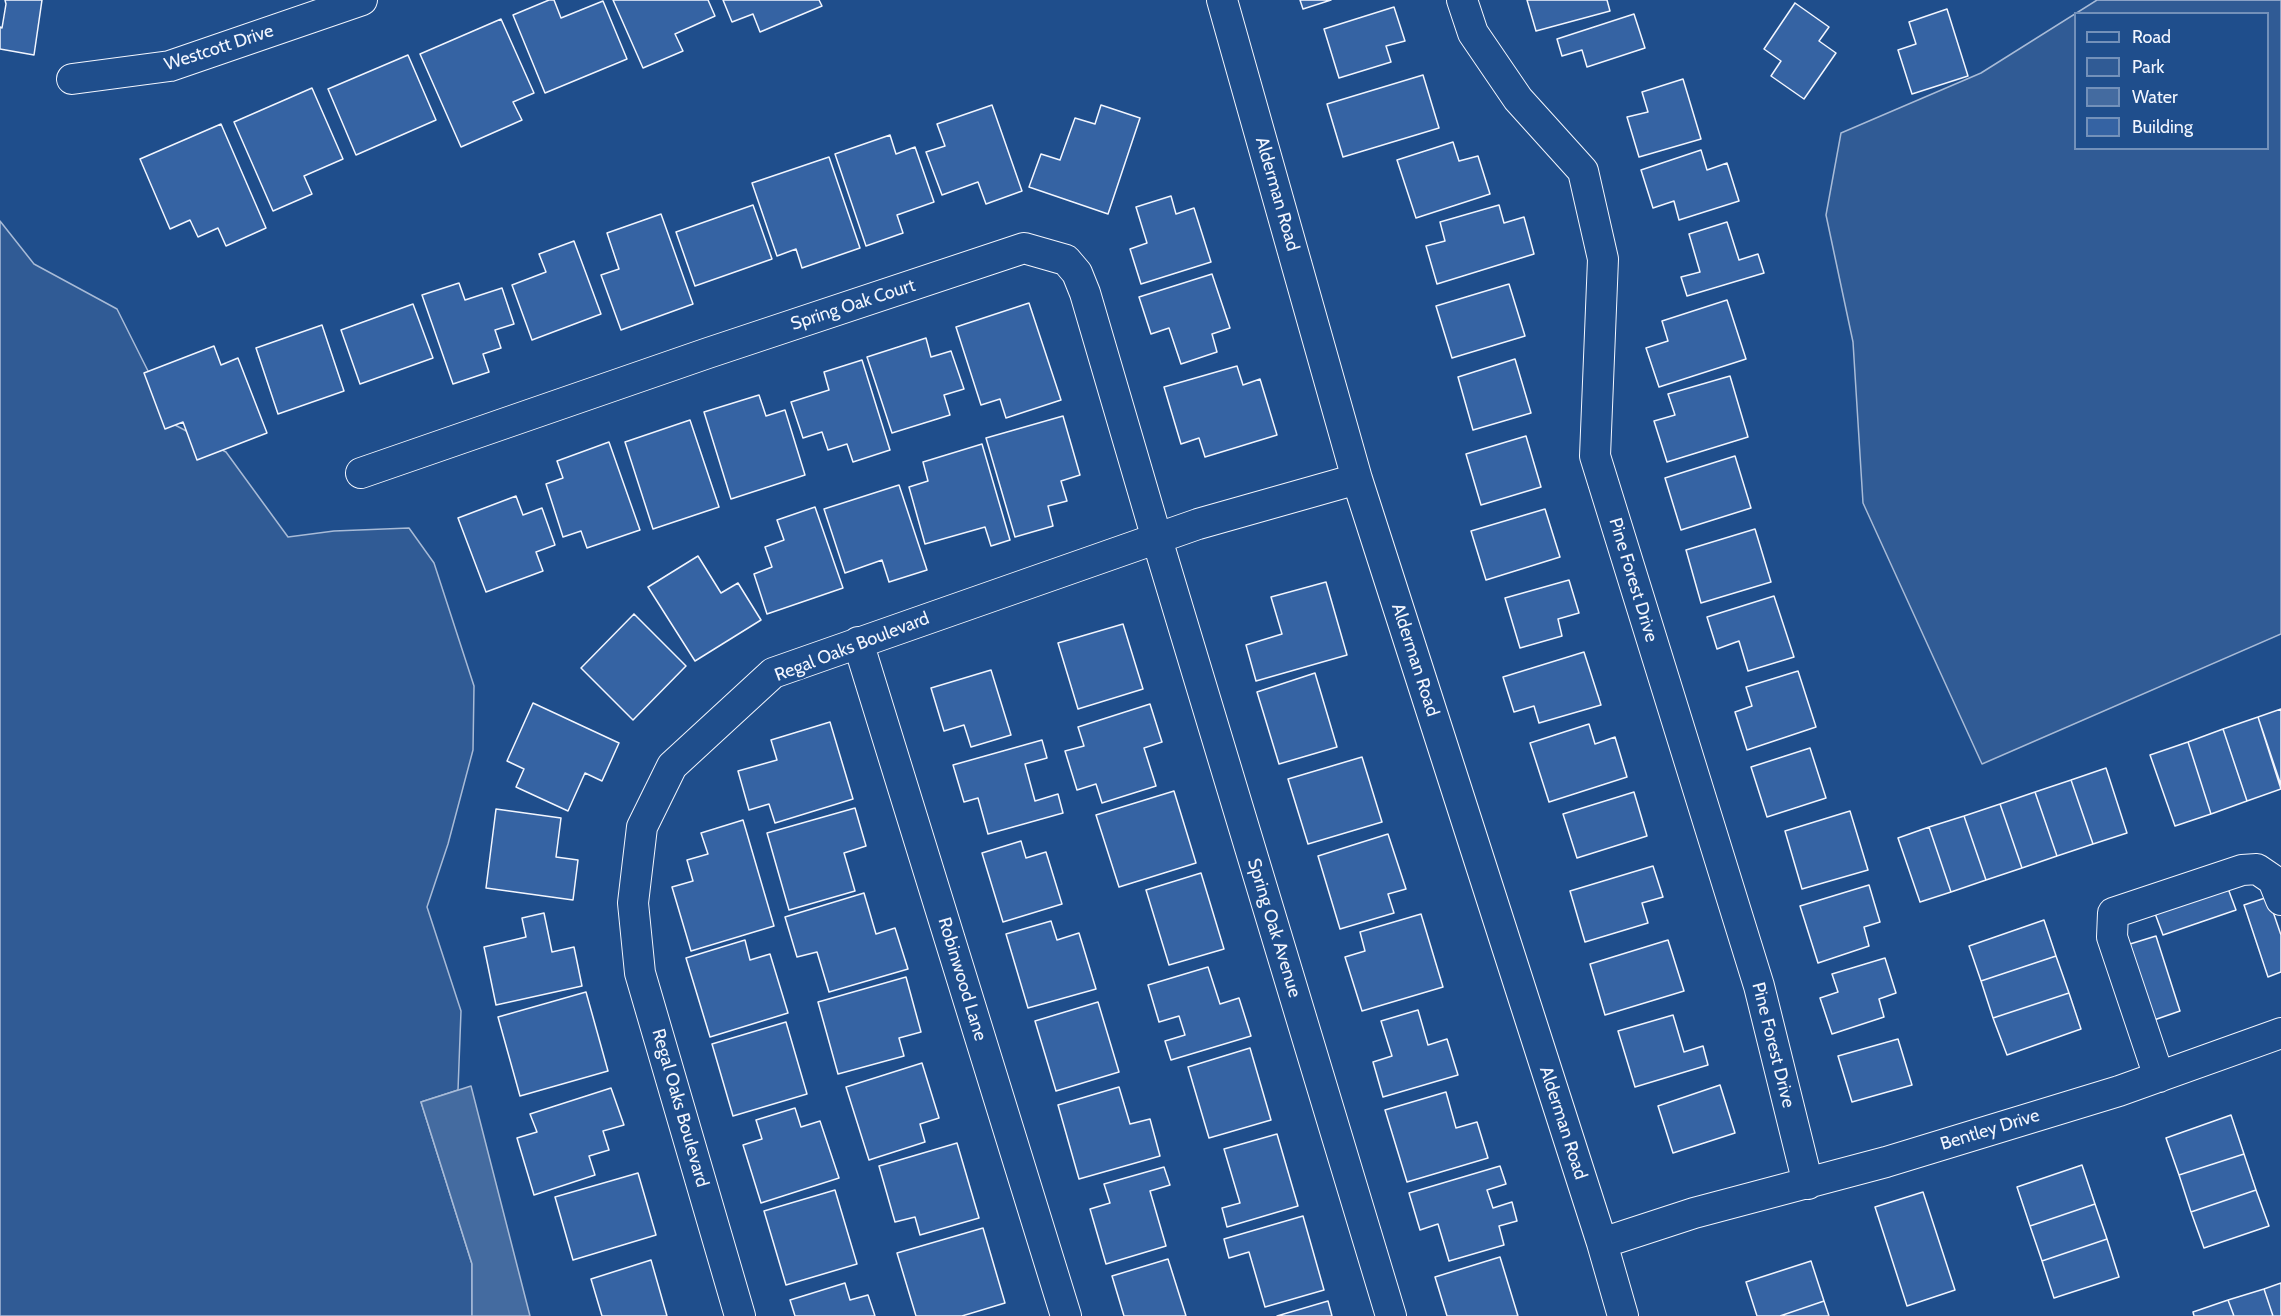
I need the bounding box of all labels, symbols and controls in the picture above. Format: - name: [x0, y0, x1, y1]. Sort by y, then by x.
- legend: [2074, 12, 2269, 150]
- street label: Westcott Drive: [162, 20, 276, 76]
- text: Road: [2132, 26, 2171, 48]
- text: Park: [2132, 56, 2164, 78]
- text: Water: [2132, 86, 2178, 108]
- text: Building: [2132, 116, 2193, 138]
- street label: Alderman Road: [1250, 135, 1304, 253]
- street label: Spring Oak Court: [788, 275, 918, 335]
- street label: Pine Forest Drive: [1604, 515, 1662, 645]
- street label: Alderman Road: [1387, 601, 1443, 719]
- street label: Regal Oaks Boulevard: [772, 608, 932, 686]
- street label: Spring Oak Avenue: [1243, 856, 1305, 1000]
- street label: Robinwood Lane: [933, 915, 991, 1043]
- street label: Pine Forest Drive: [1747, 980, 1799, 1110]
- street label: Regal Oaks Boulevard: [647, 1026, 713, 1190]
- street label: Alderman Road: [1535, 1064, 1591, 1182]
- street label: Bentley Drive: [1938, 1105, 2042, 1155]

